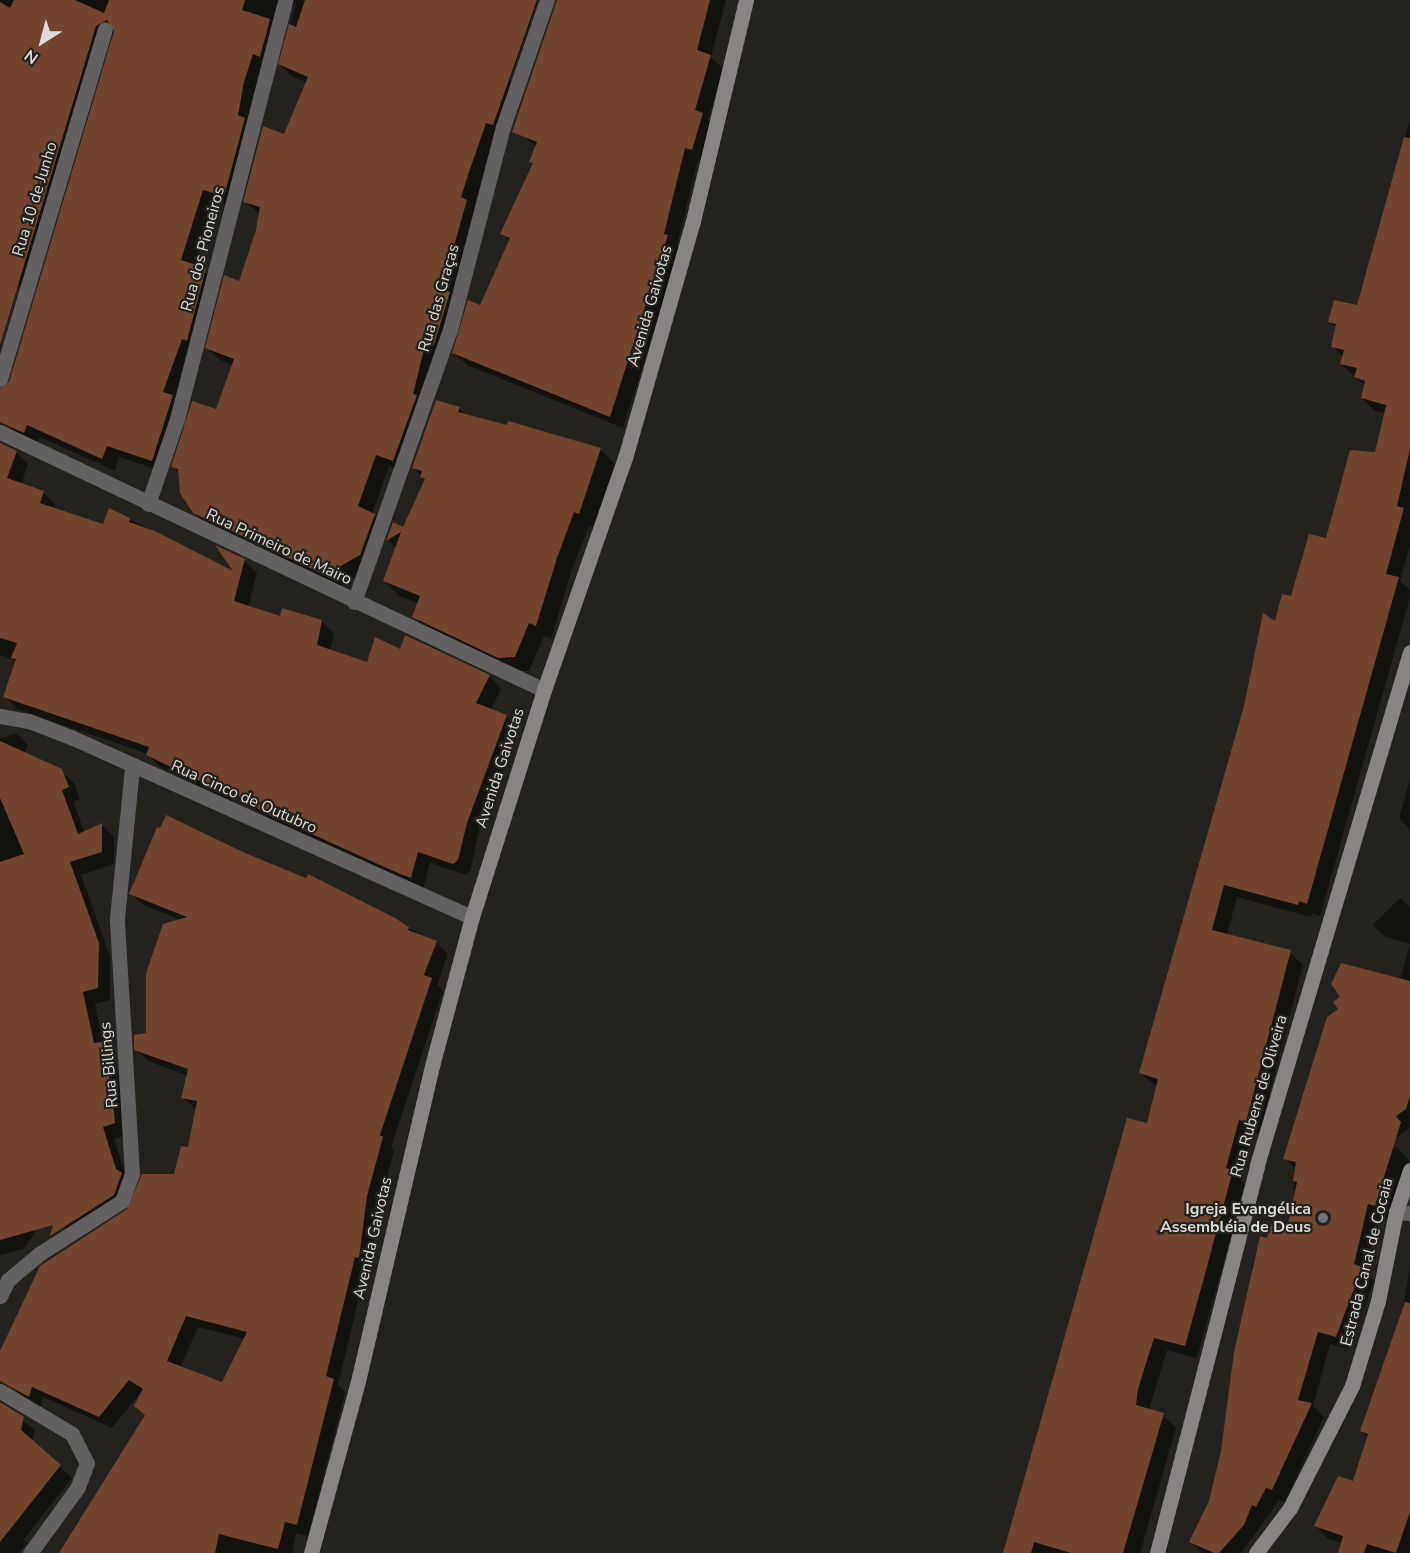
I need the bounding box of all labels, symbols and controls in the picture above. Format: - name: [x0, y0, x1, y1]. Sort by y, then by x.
- north arrow: [12, 12, 72, 72]
- text: N: [20, 44, 43, 69]
- street label: Rua 10 de Junho: [8, 139, 62, 259]
- street label: Rua dos Pioneiros: [177, 184, 229, 314]
- street label: Rua das Graças: [414, 242, 464, 354]
- street label: Avenida Gaivotas: [624, 243, 676, 369]
- street label: Rua Primeiro de Mairo: [203, 505, 355, 589]
- street label: Avenida Gaivotas: [472, 706, 528, 830]
- street label: Rua Cinco de Outubro: [168, 756, 320, 838]
- street label: Rua Rubens de Oliveira: [1227, 1013, 1291, 1179]
- street label: Rua Billings: [96, 1021, 122, 1109]
- street label: Avenida Gaivotas: [350, 1175, 396, 1301]
- street label: Estrada Canal de Cocaia: [1337, 1176, 1397, 1348]
- place label: Igreja Evangélica Assembléia de Deus: [1160, 1199, 1311, 1237]
- marker: Igreja Evangélica Assembléia de Deus: [1316, 1211, 1330, 1225]

